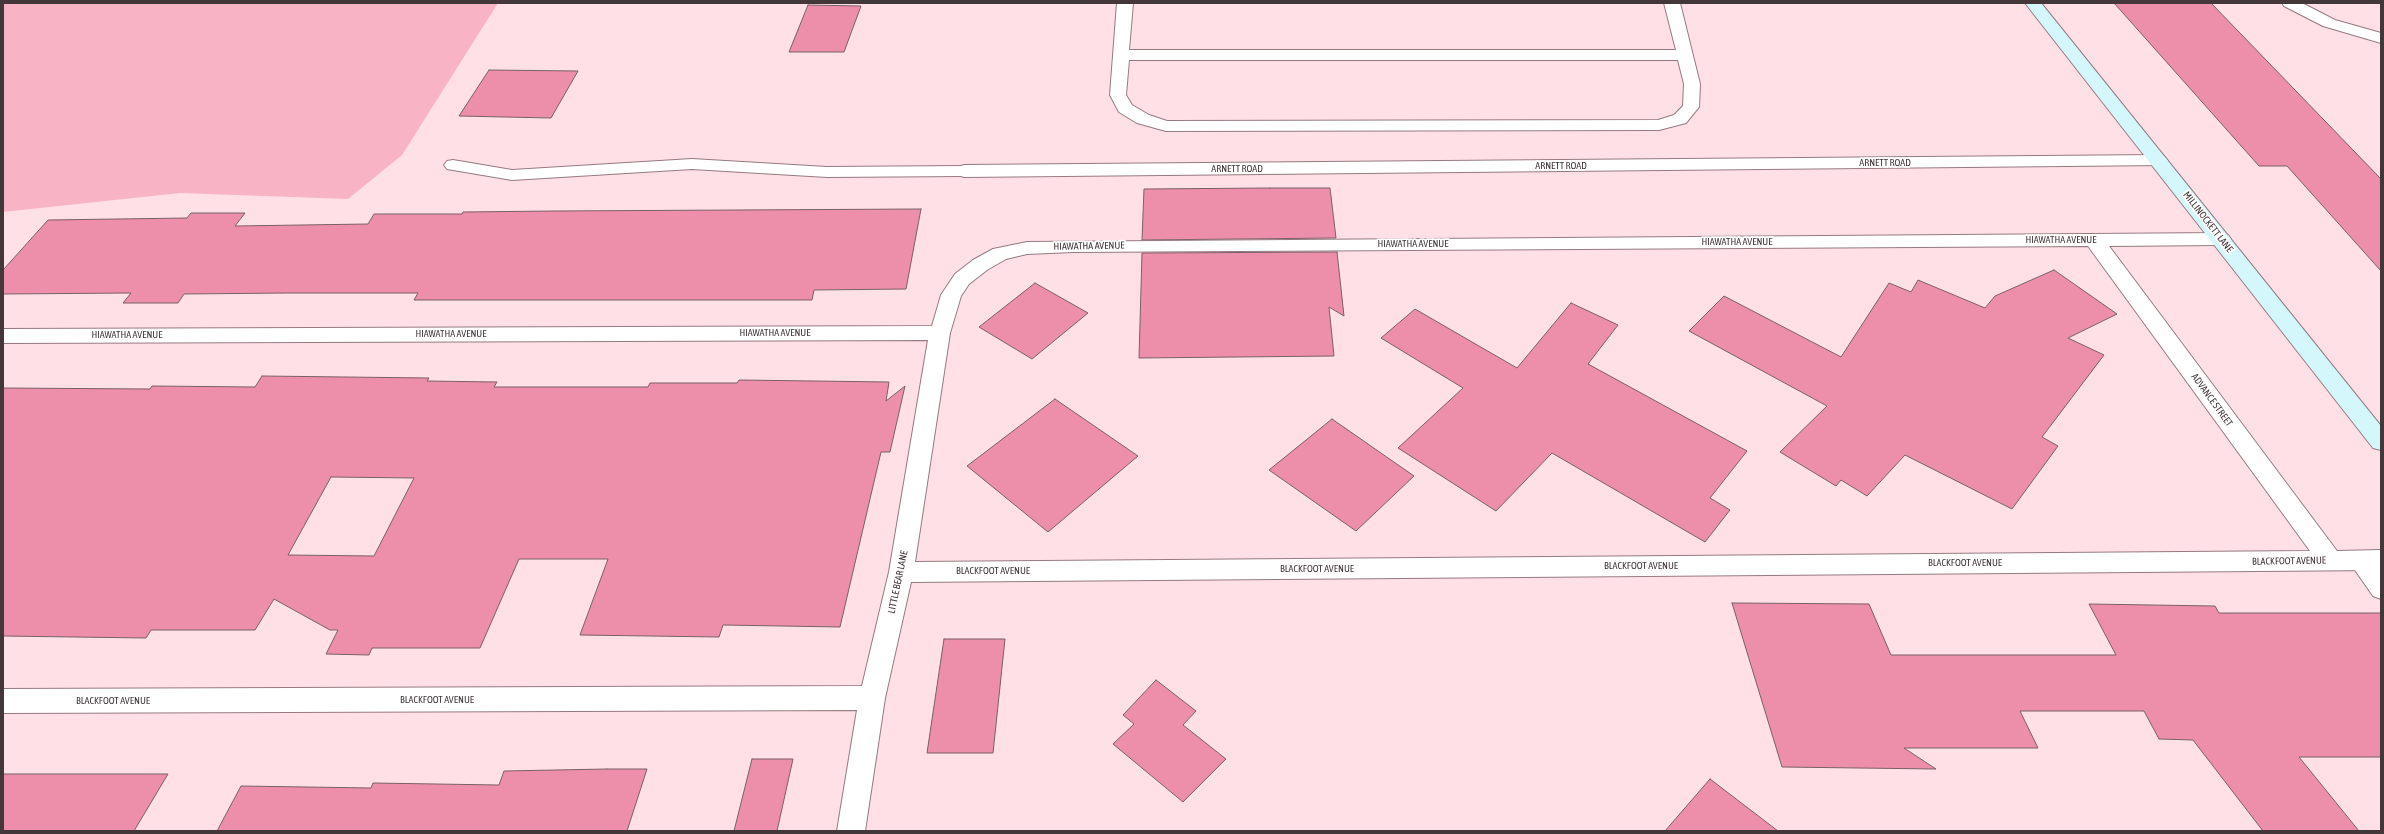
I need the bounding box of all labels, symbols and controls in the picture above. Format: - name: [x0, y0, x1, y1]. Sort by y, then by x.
- street label: ARNETT ROAD: [1859, 157, 1911, 169]
- street label: ARNETT ROAD: [1535, 160, 1587, 172]
- street label: ARNETT ROAD: [1211, 163, 1263, 175]
- street label: MILLINOCKETT LANE: [2180, 189, 2236, 255]
- street label: HIAWATHA AVENUE: [2026, 234, 2096, 246]
- street label: HIAWATHA AVENUE: [1702, 236, 1772, 248]
- street label: HIAWATHA AVENUE: [1378, 238, 1448, 250]
- street label: HIAWATHA AVENUE: [1053, 239, 1125, 253]
- street label: HIAWATHA AVENUE: [740, 327, 810, 339]
- street label: HIAWATHA AVENUE: [416, 328, 486, 340]
- street label: HIAWATHA AVENUE: [92, 329, 162, 341]
- street label: ADVANCE STREET: [2189, 371, 2235, 429]
- street label: LITTLE BEAR LANE: [885, 550, 911, 614]
- street label: BLACKFOOT AVENUE: [2252, 554, 2326, 568]
- street label: BLACKFOOT AVENUE: [1928, 557, 2002, 569]
- street label: BLACKFOOT AVENUE: [1604, 560, 1678, 572]
- street label: BLACKFOOT AVENUE: [1280, 563, 1354, 575]
- street label: BLACKFOOT AVENUE: [956, 565, 1030, 577]
- street label: BLACKFOOT AVENUE: [400, 694, 474, 706]
- street label: BLACKFOOT AVENUE: [76, 695, 150, 707]

